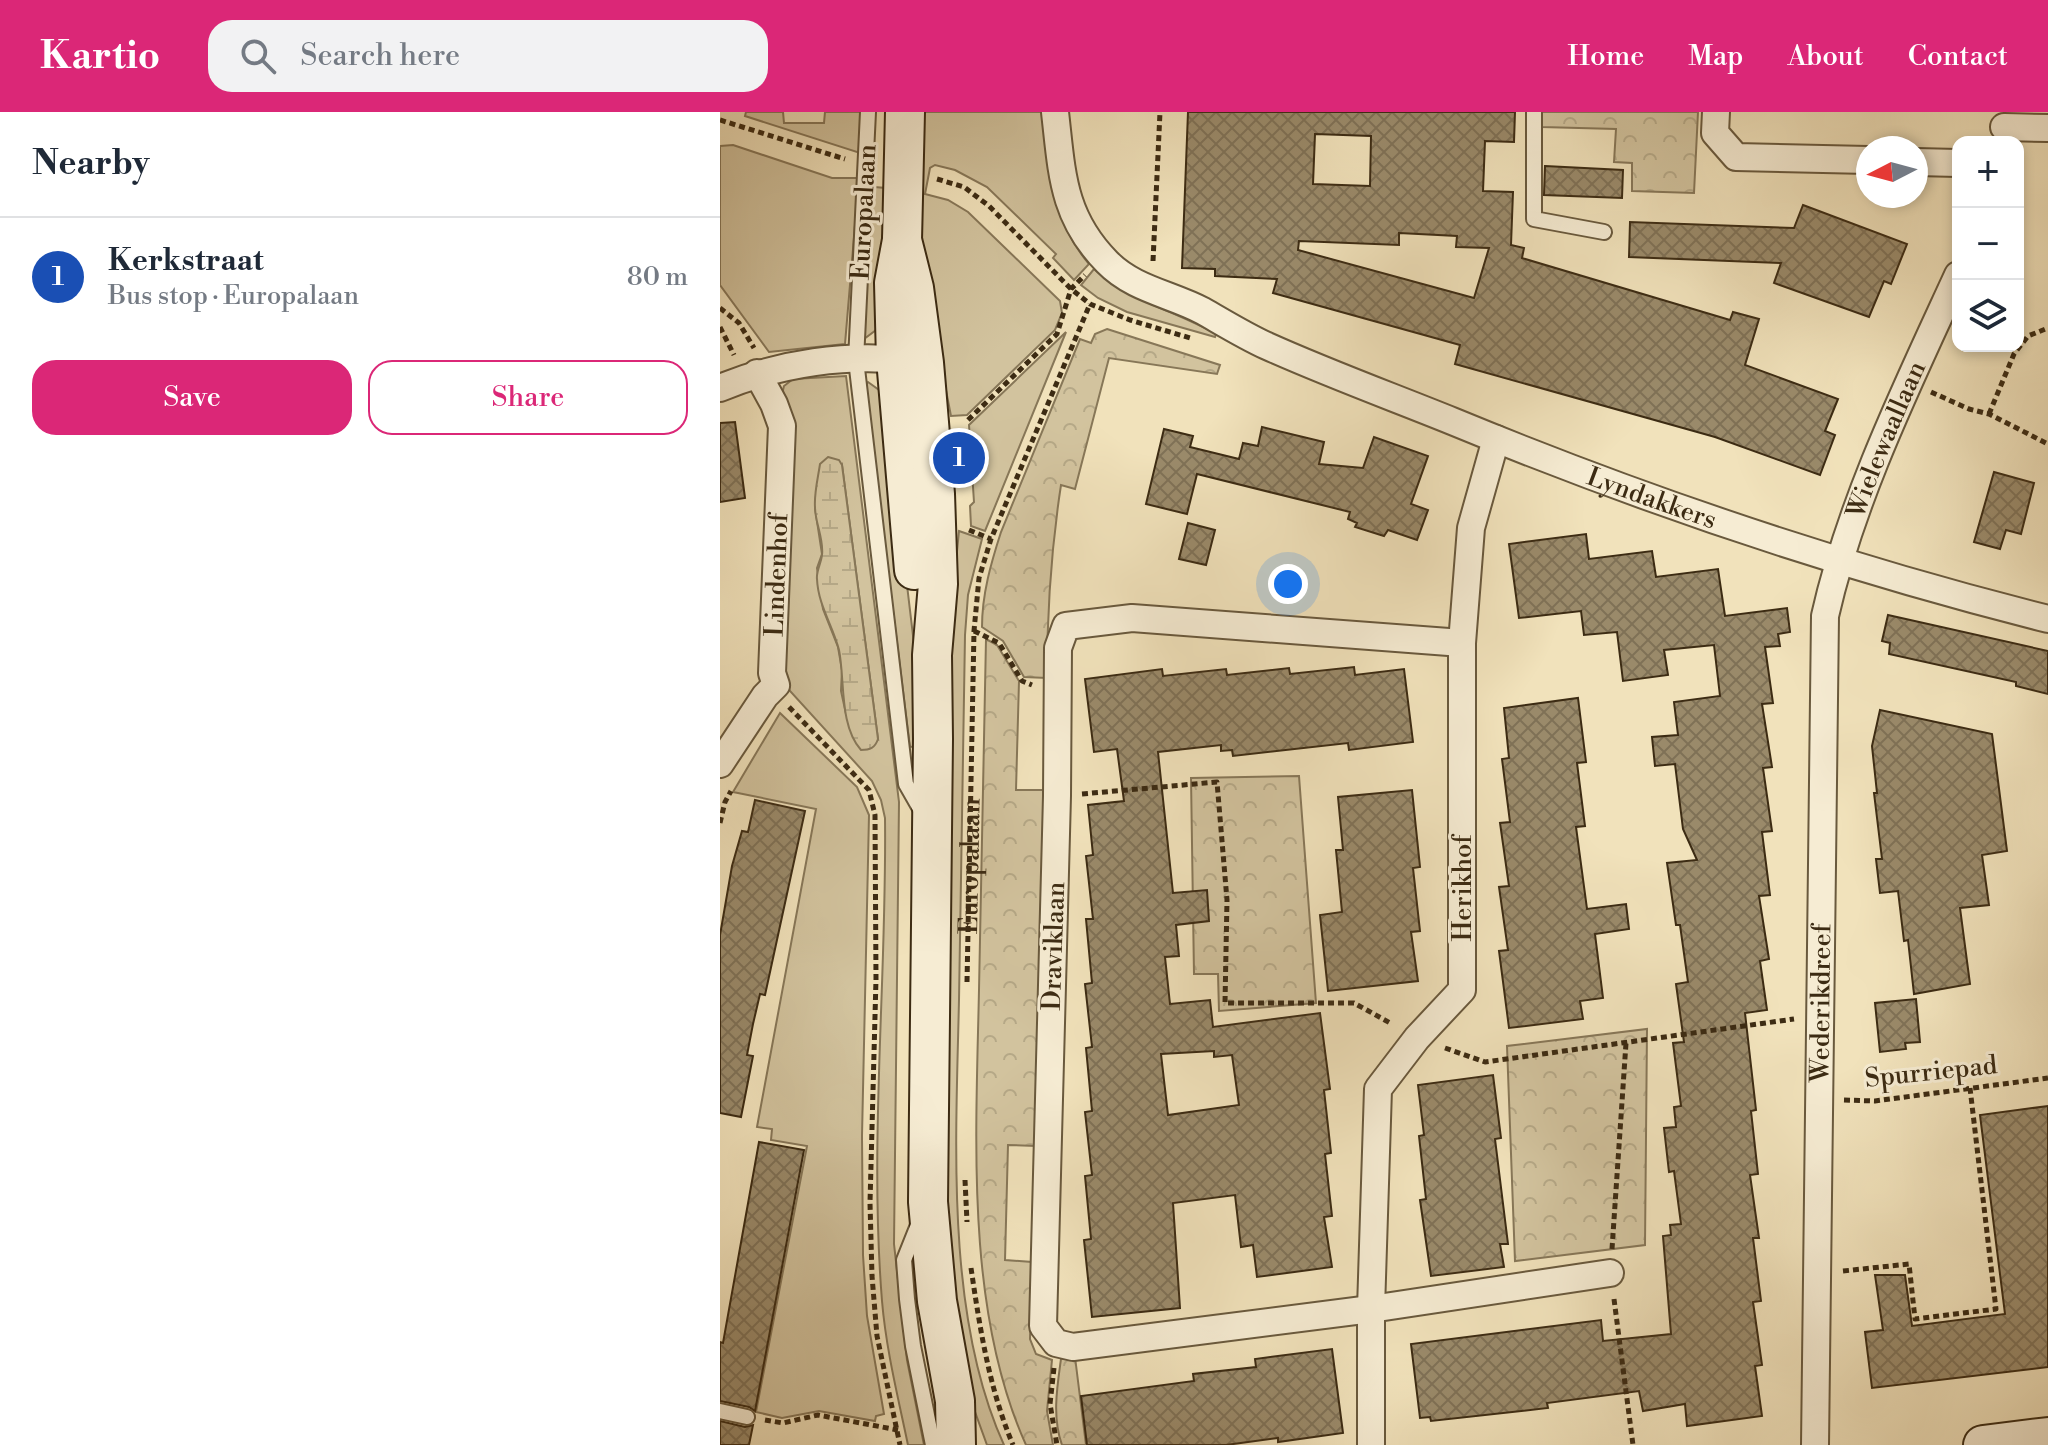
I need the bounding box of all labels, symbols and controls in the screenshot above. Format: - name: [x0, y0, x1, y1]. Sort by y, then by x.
- search box: [208, 20, 768, 92]
- text: Kartio: [40, 33, 160, 80]
- icon: search: [236, 34, 280, 78]
- text: Search here: [300, 37, 460, 75]
- text: Home: [1568, 39, 1644, 74]
- text: Map: [1688, 39, 1743, 74]
- text: About: [1787, 39, 1864, 74]
- text: Contact: [1908, 39, 2008, 74]
- north arrow: [1856, 136, 1928, 208]
- map controls: [1952, 136, 2024, 352]
- button: +: [1952, 136, 2024, 208]
- text: Nearby: [32, 143, 150, 185]
- street label: Europalaan: [844, 143, 884, 281]
- button: −: [1952, 208, 2024, 280]
- text: Kerkstraat: [108, 242, 264, 280]
- text: 1: [52, 261, 64, 293]
- text: 80 m: [627, 261, 688, 293]
- text: Bus stop · Europalaan: [108, 280, 359, 312]
- button: layers: [1952, 280, 2024, 352]
- street label: Wielewaallaan: [1840, 356, 1933, 523]
- button: Save: [32, 360, 352, 435]
- button: Share: [368, 360, 688, 435]
- pin: 1: [933, 428, 985, 488]
- street label: Lyndakkers: [1582, 461, 1721, 537]
- street label: Lindenhof: [758, 511, 796, 637]
- your location: [1268, 564, 1308, 604]
- street label: Europalaan: [953, 798, 988, 934]
- street label: Herikhof: [1447, 833, 1479, 941]
- street label: Draviklaan: [1036, 881, 1072, 1011]
- street label: Wederikdreef: [1804, 922, 1838, 1083]
- street label: Spurriepad: [1863, 1049, 1999, 1095]

